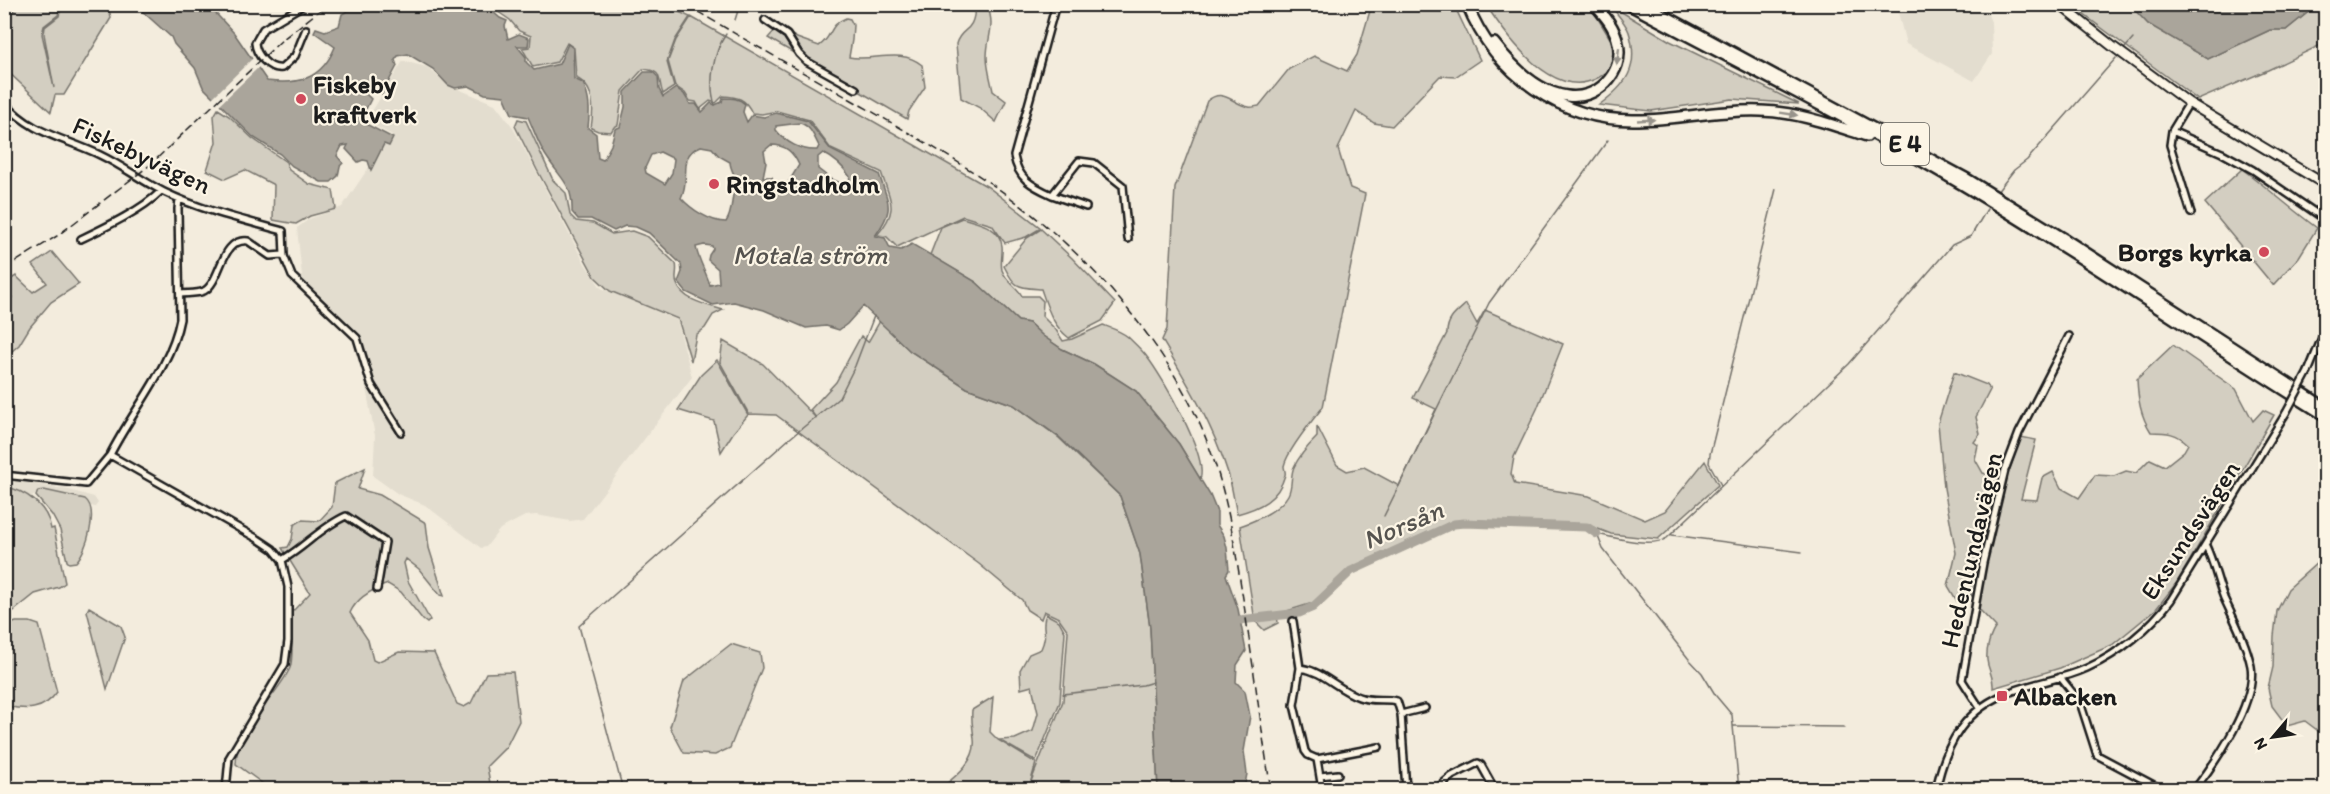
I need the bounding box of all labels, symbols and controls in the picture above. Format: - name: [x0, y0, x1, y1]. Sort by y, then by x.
- one-way arrow: [1613, 47, 1623, 66]
- place label: Fiskeby kraftverk: [313, 68, 418, 130]
- marker: Fiskeby kraftverk: [294, 92, 308, 106]
- street label: Fiskebyvägen: [68, 109, 217, 201]
- one-way arrow: [1780, 110, 1799, 119]
- one-way arrow: [1637, 115, 1656, 124]
- road number: E 4: [1881, 123, 1929, 165]
- place label: Ringstadholm: [726, 168, 881, 200]
- marker: Ringstadholm: [707, 177, 721, 191]
- place label: Borgs kyrka: [2118, 236, 2252, 268]
- water label: Motala ström: [732, 238, 888, 271]
- marker: Borgs kyrka: [2257, 245, 2271, 259]
- street label: Hedenlundavägen: [1933, 449, 2009, 651]
- street label: Eksundsvägen: [2133, 454, 2247, 606]
- water label: Norsån: [1358, 493, 1449, 556]
- place label: Albacken: [2013, 680, 2117, 712]
- marker: Albacken: [1995, 689, 2009, 703]
- north arrow: [2243, 707, 2303, 767]
- text: N: [2249, 735, 2271, 753]

